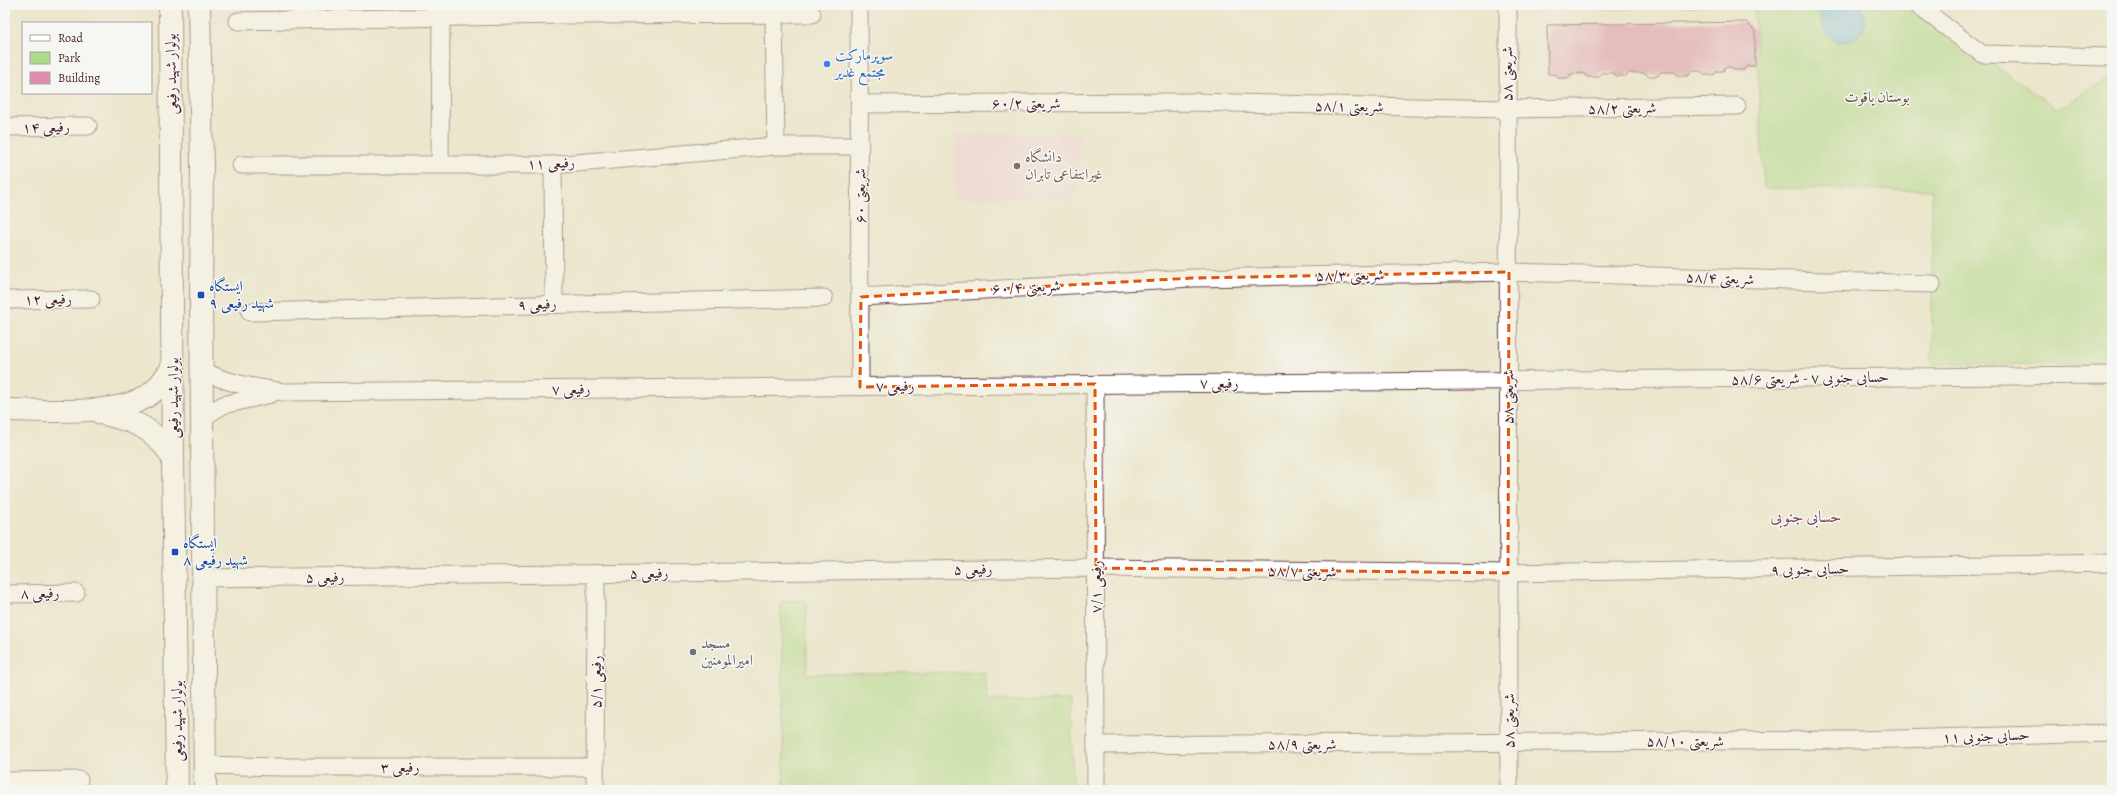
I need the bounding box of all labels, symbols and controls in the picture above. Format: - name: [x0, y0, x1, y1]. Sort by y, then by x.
- legend: [22, 22, 152, 94]
- text: Road: [58, 30, 84, 46]
- street label: بولوار شهید رفیعی: [160, 33, 183, 115]
- place label: سوپرمارکت مجتمع غدیر: [833, 45, 893, 86]
- street label: شریعتی ۵۸: [1497, 46, 1518, 102]
- text: Park: [58, 50, 81, 66]
- marker: سوپرمارکت مجتمع غدیر: [822, 59, 832, 69]
- text: Building: [58, 70, 100, 86]
- park label: بوستان یاقوت: [1845, 87, 1910, 107]
- street label: شریعتی ۶۰/۲: [992, 93, 1060, 114]
- street label: شریعتی ۵۸/۱: [1314, 95, 1384, 118]
- street label: شریعتی ۵۸/۲: [1587, 97, 1657, 120]
- street label: رفیعی ۱۴: [22, 117, 70, 138]
- place label: دانشگاه غیرانتفاعی تابران: [1025, 147, 1103, 184]
- street label: رفیعی ۱۱: [527, 152, 575, 175]
- marker: دانشگاه غیرانتفاعی تابران: [1012, 161, 1022, 171]
- street label: شریعتی ۶۰: [850, 168, 871, 224]
- street label: شریعتی ۵۸/۳: [1315, 264, 1385, 287]
- street label: شریعتی ۵۸/۴: [1685, 267, 1755, 290]
- street label: شریعتی ۶۰/۴: [991, 275, 1061, 300]
- place label: ایستگاه شهید رفیعی ۹: [209, 276, 274, 314]
- street label: رفیعی ۱۲: [24, 289, 72, 310]
- marker: ایستگاه شهید رفیعی ۹: [196, 290, 206, 300]
- street label: رفیعی ۹: [517, 293, 557, 316]
- street label: بولوار شهید رفیعی: [163, 357, 184, 439]
- street label: حسابی جنوبی ۷ - شریعتی ۵۸/۶: [1731, 367, 1889, 390]
- street label: شریعتی ۵۸: [1498, 369, 1519, 425]
- street label: رفیعی ۷: [1199, 373, 1239, 394]
- street label: رفیعی ۷: [875, 376, 915, 397]
- street label: رفیعی ۷: [551, 379, 591, 400]
- district label: حسابی جنوبی: [1770, 506, 1842, 528]
- place label: ایستگاه شهید رفیعی ۸: [183, 533, 248, 571]
- marker: ایستگاه شهید رفیعی ۸: [170, 547, 180, 557]
- street label: حسابی جنوبی ۹: [1771, 558, 1849, 581]
- street label: رفیعی ۵: [953, 559, 993, 580]
- street label: شریعتی ۵۸/۷: [1267, 560, 1337, 583]
- street label: رفیعی ۷/۱: [1086, 561, 1107, 613]
- street label: رفیعی ۵: [629, 563, 669, 584]
- street label: رفیعی ۵: [305, 567, 345, 588]
- street label: رفیعی ۸: [20, 583, 60, 604]
- place label: مسجد امیرالمومنین: [701, 633, 753, 670]
- marker: مسجد امیرالمومنین: [688, 647, 698, 657]
- street label: رفیعی ۵/۱: [586, 656, 607, 708]
- street label: بولوار شهید رفیعی: [167, 680, 188, 762]
- street label: شریعتی ۵۸: [1499, 693, 1520, 749]
- street label: حسابی جنوبی ۱۱: [1942, 724, 2030, 749]
- street label: شریعتی ۵۸/۱۰: [1646, 731, 1724, 752]
- street label: شریعتی ۵۸/۹: [1268, 734, 1336, 755]
- street label: رفیعی ۳: [380, 757, 420, 778]

